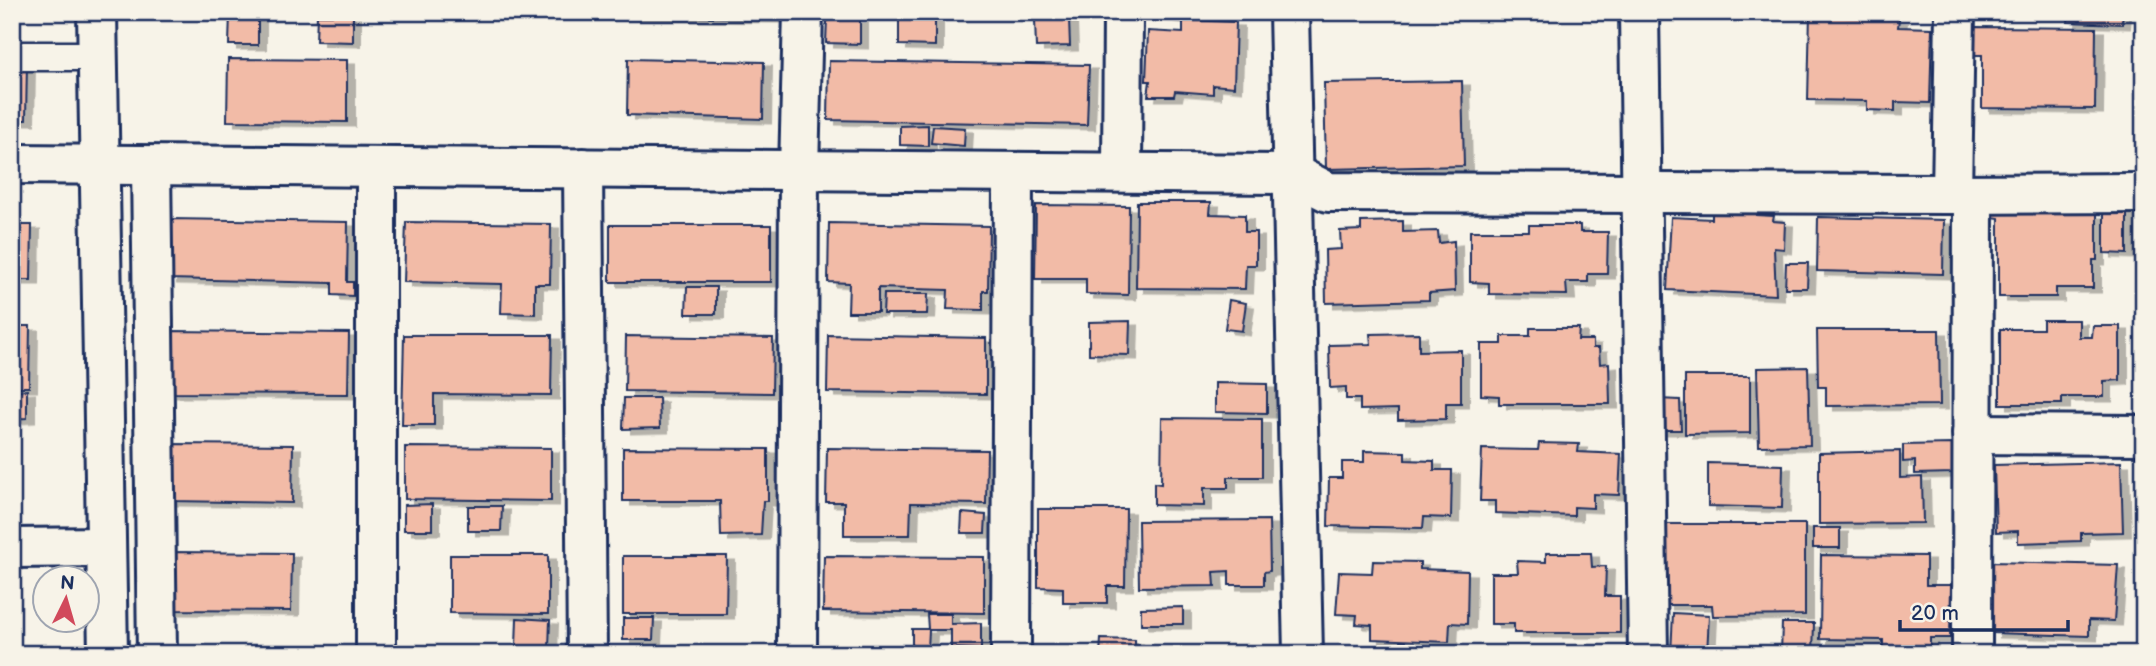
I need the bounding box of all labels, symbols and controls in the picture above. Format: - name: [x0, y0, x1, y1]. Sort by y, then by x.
- north arrow: [32, 564, 102, 634]
- text: N: [59, 571, 75, 596]
- scale bar: [1900, 589, 2068, 633]
- text: 20 m: [1911, 601, 1959, 626]

